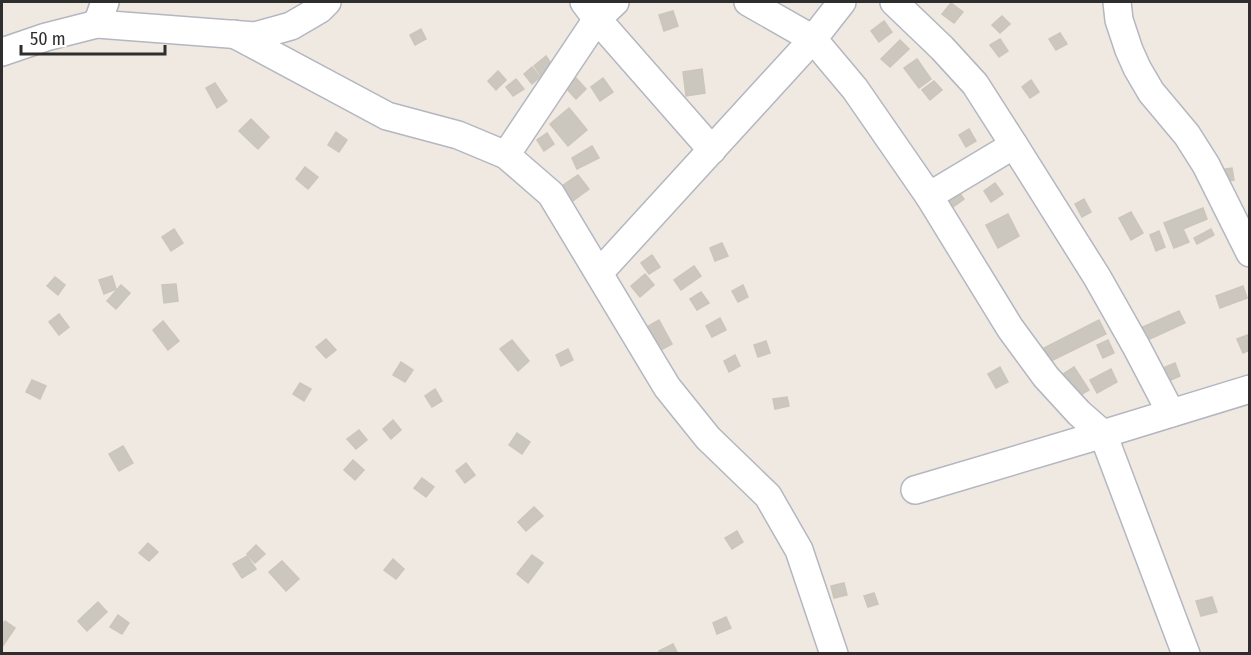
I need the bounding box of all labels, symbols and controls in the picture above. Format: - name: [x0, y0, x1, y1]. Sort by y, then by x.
- scale bar: [21, 18, 165, 56]
- text: 50 m: [30, 28, 66, 50]

